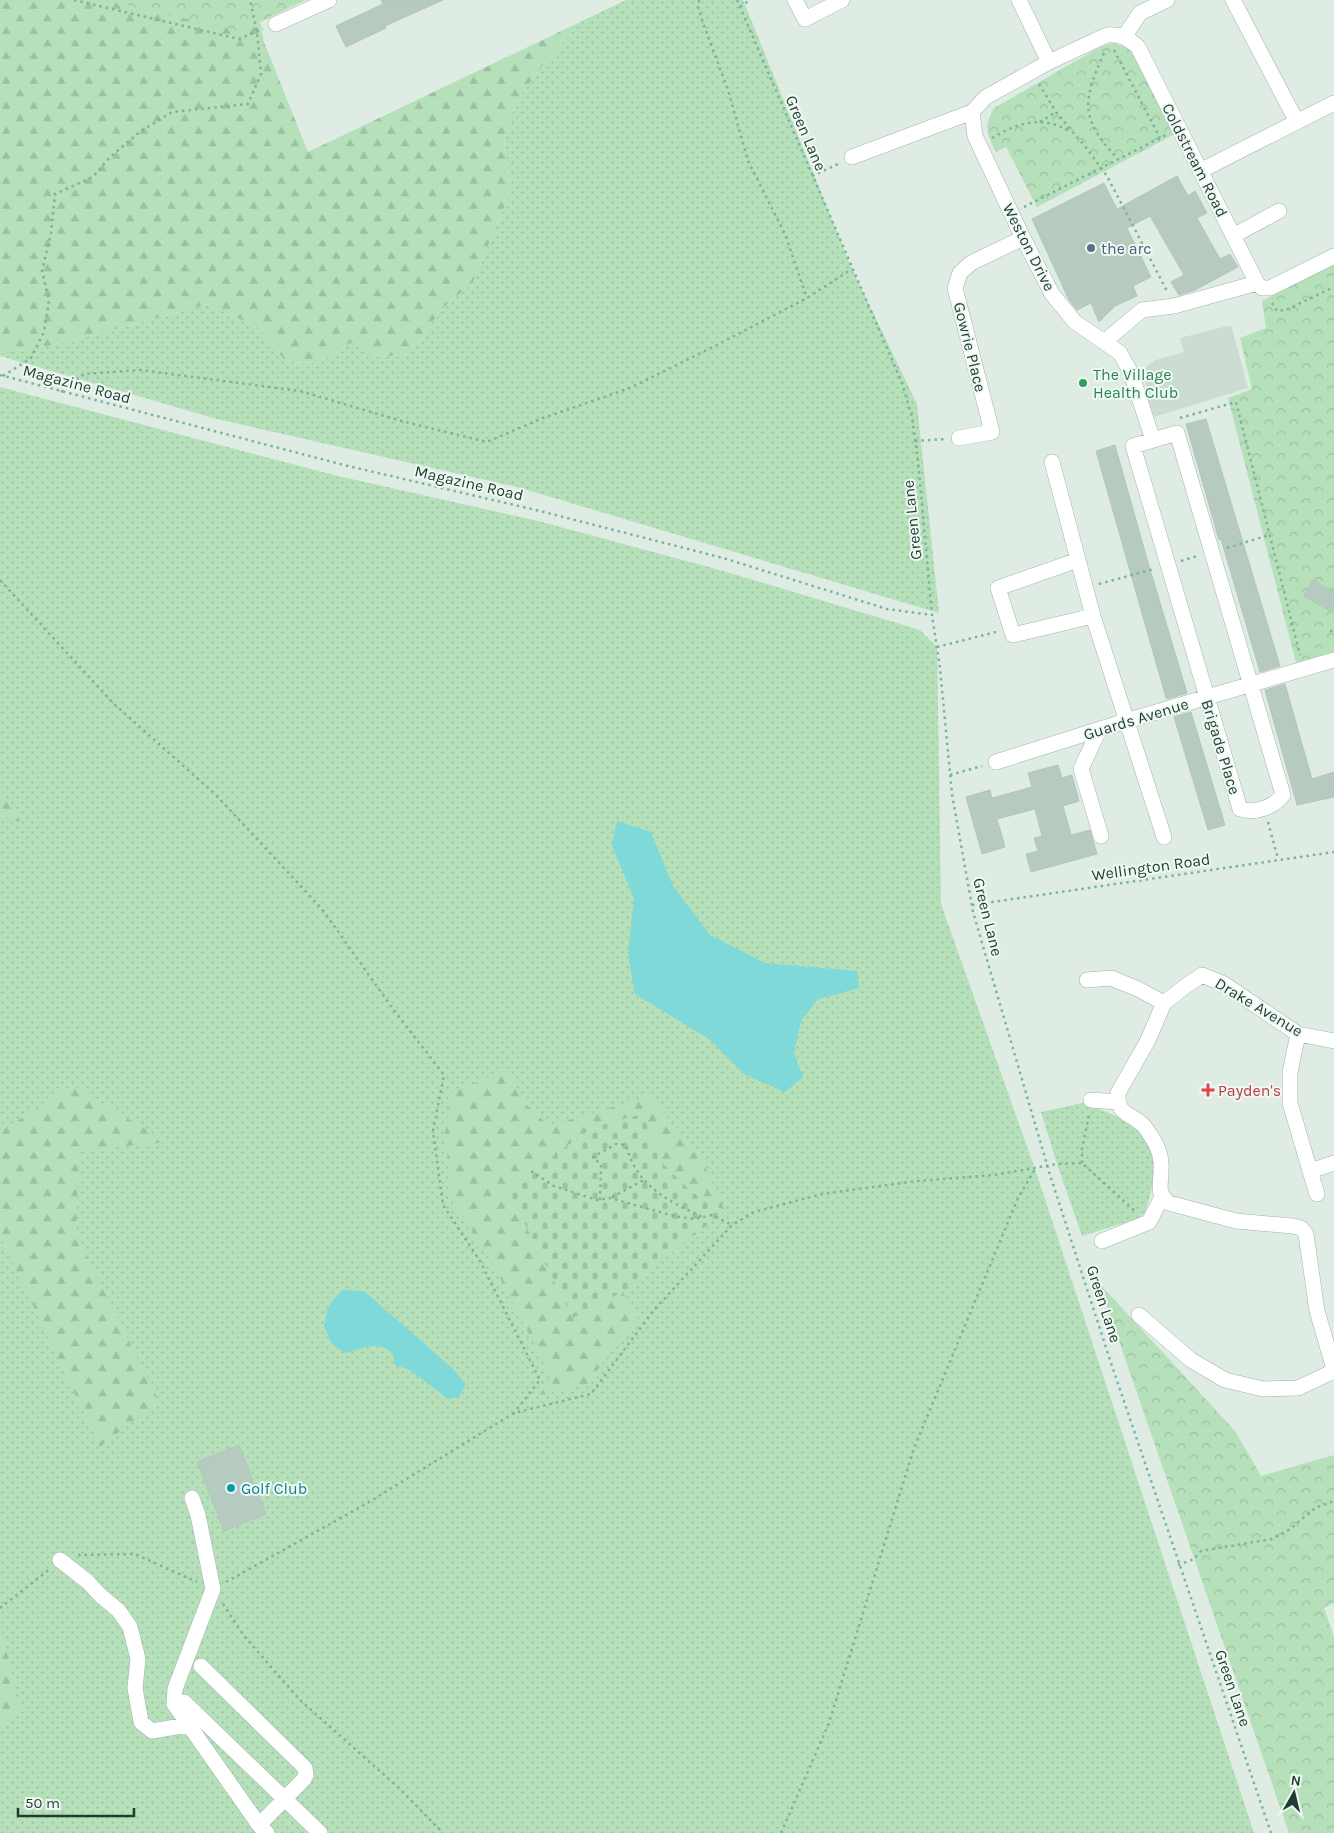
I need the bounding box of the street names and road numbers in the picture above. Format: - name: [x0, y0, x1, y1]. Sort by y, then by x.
- street label: Green Lane: [782, 92, 830, 174]
- street label: Coldstream Road: [1158, 100, 1232, 220]
- street label: Weston Drive: [999, 200, 1059, 294]
- street label: Gowrie Place: [950, 300, 990, 394]
- street label: Magazine Road: [21, 360, 133, 408]
- street label: Magazine Road: [413, 461, 525, 505]
- street label: Green Lane: [898, 479, 926, 561]
- street label: Guards Avenue: [1081, 694, 1191, 744]
- street label: Brigade Place: [1198, 697, 1244, 797]
- street label: Wellington Road: [1091, 849, 1211, 885]
- street label: Green Lane: [969, 876, 1007, 958]
- street label: Drake Avenue: [1212, 973, 1306, 1041]
- street label: Green Lane: [1083, 1263, 1125, 1345]
- street label: Green Lane: [1211, 1647, 1255, 1729]

